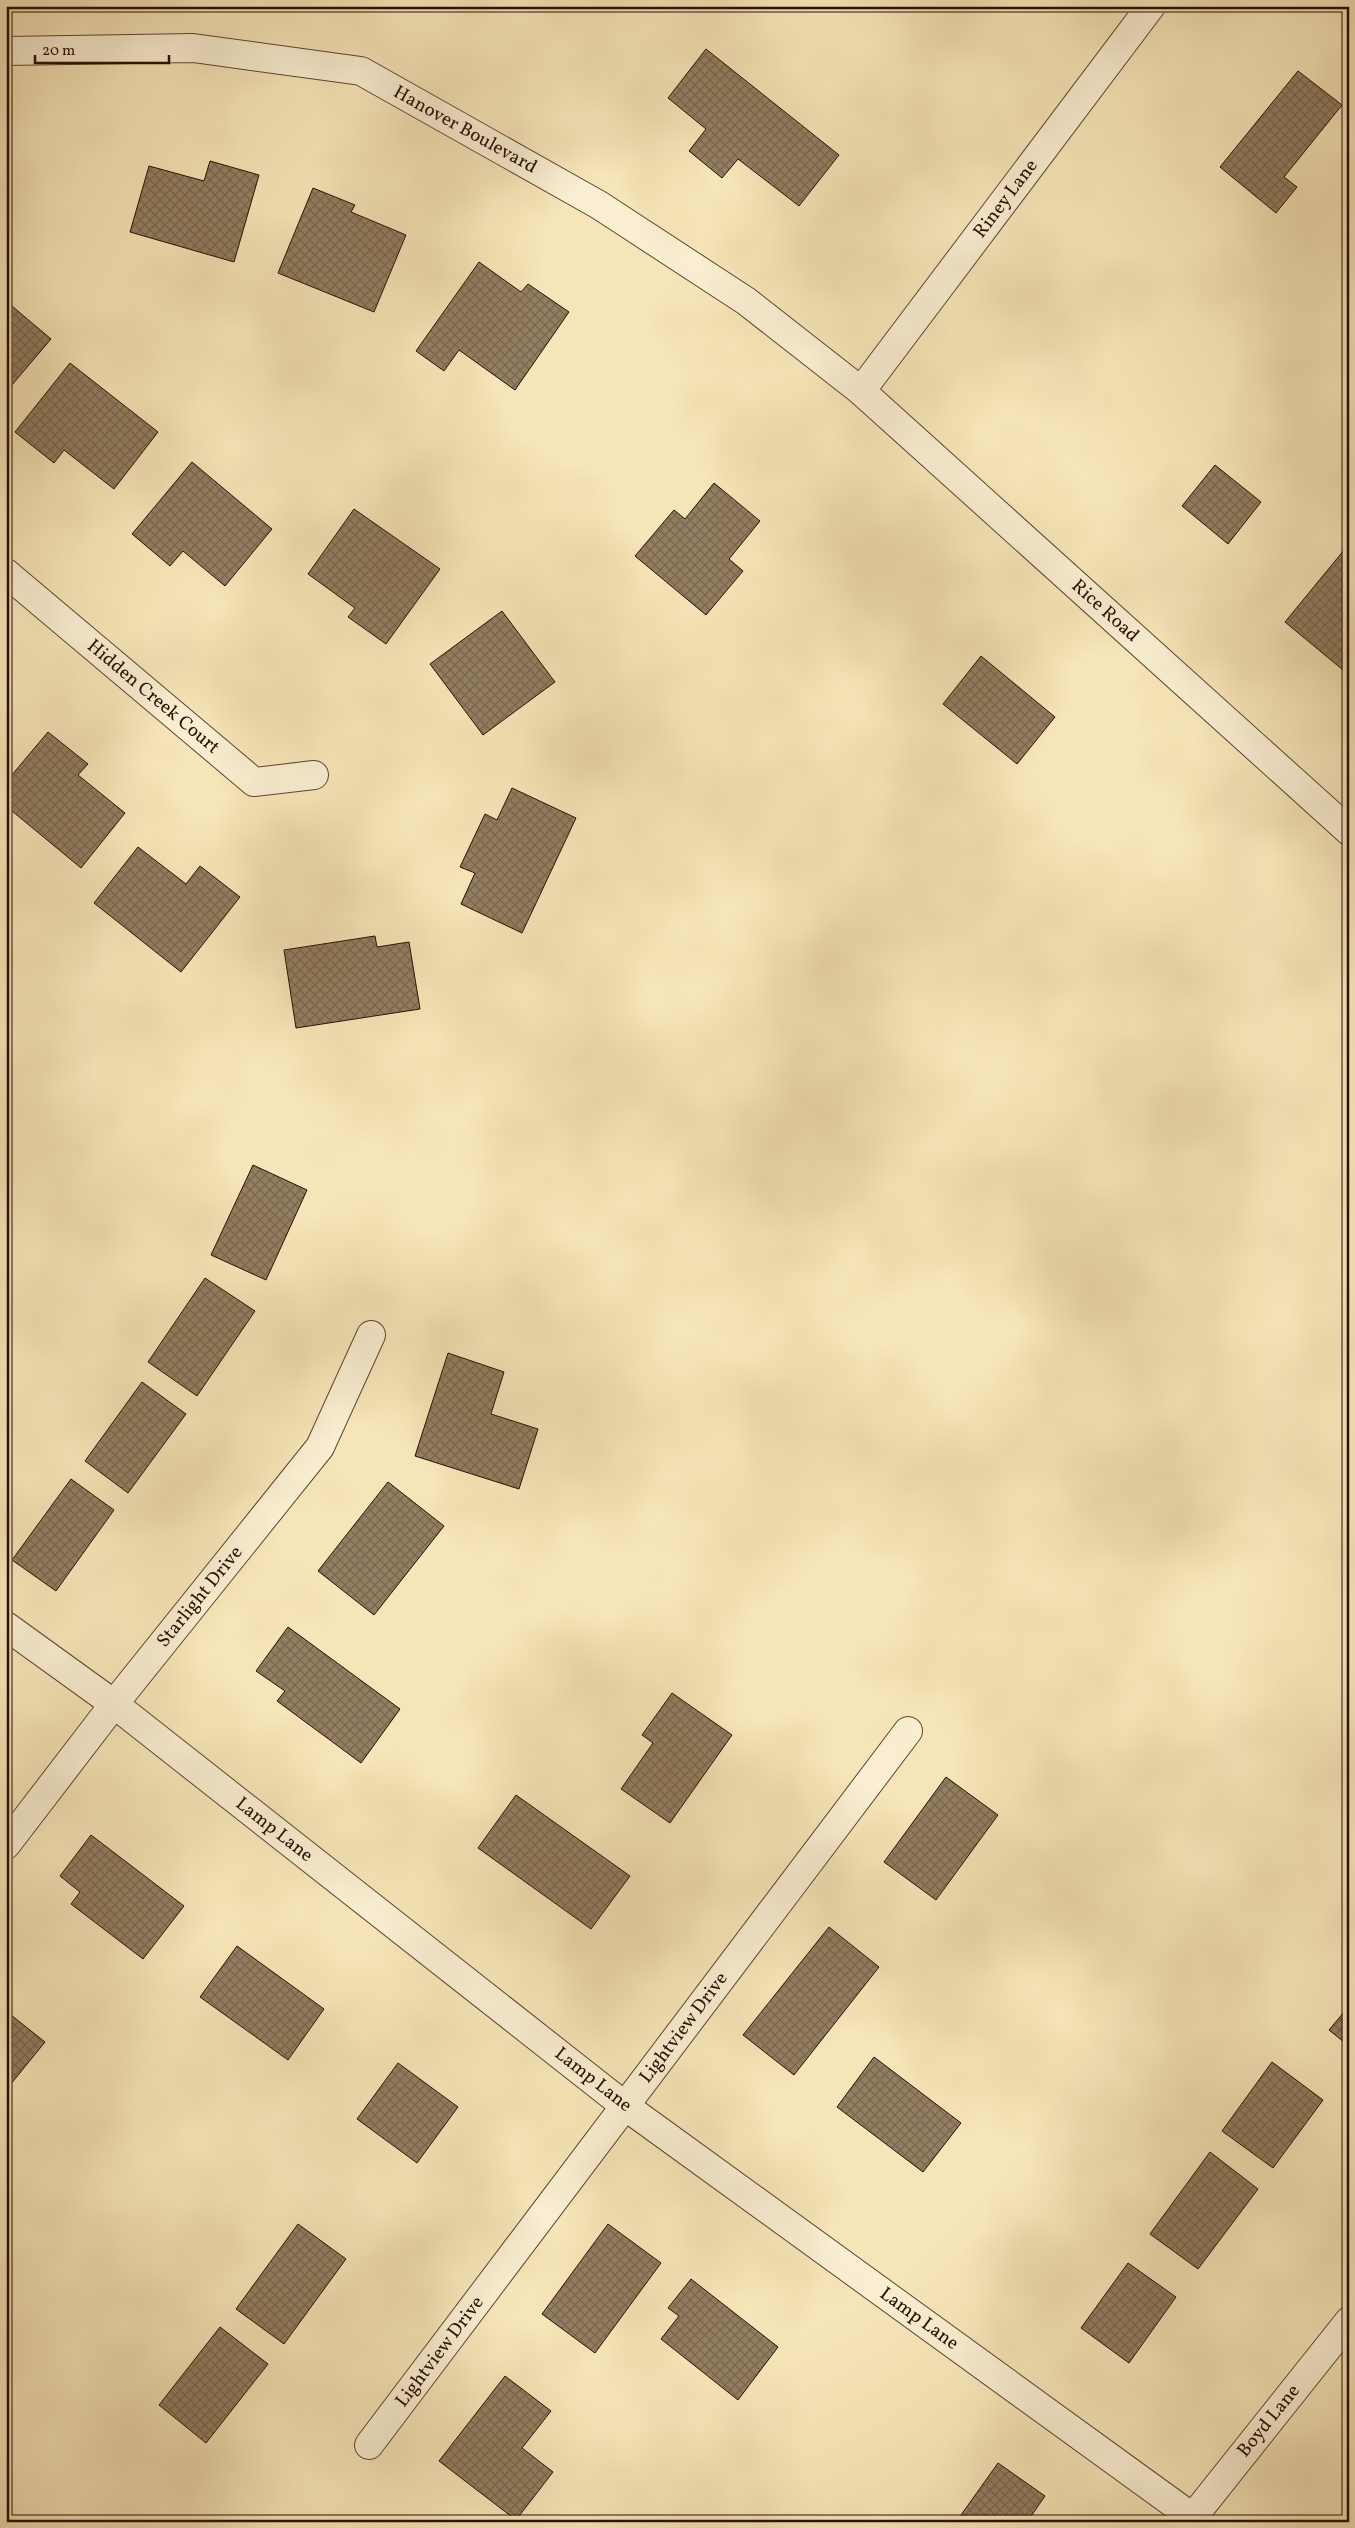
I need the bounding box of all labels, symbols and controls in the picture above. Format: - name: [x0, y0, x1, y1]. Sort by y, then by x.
- scale bar: [35, 32, 169, 64]
- text: 20 m: [42, 41, 75, 62]
- street label: Hanover Boulevard: [388, 80, 542, 180]
- street label: Riney Lane: [968, 154, 1044, 244]
- street label: Rice Road: [1065, 574, 1145, 648]
- street label: Hidden Creek Court: [81, 634, 225, 761]
- street label: Starlight Drive: [151, 1541, 249, 1653]
- street label: Lamp Lane: [230, 1791, 318, 1869]
- street label: Lightview Drive: [634, 1967, 734, 2089]
- street label: Lamp Lane: [549, 2041, 637, 2119]
- street label: Lamp Lane: [874, 2281, 964, 2357]
- street label: Lightview Drive: [390, 2291, 490, 2413]
- street label: Boyd Lane: [1232, 2379, 1306, 2463]

